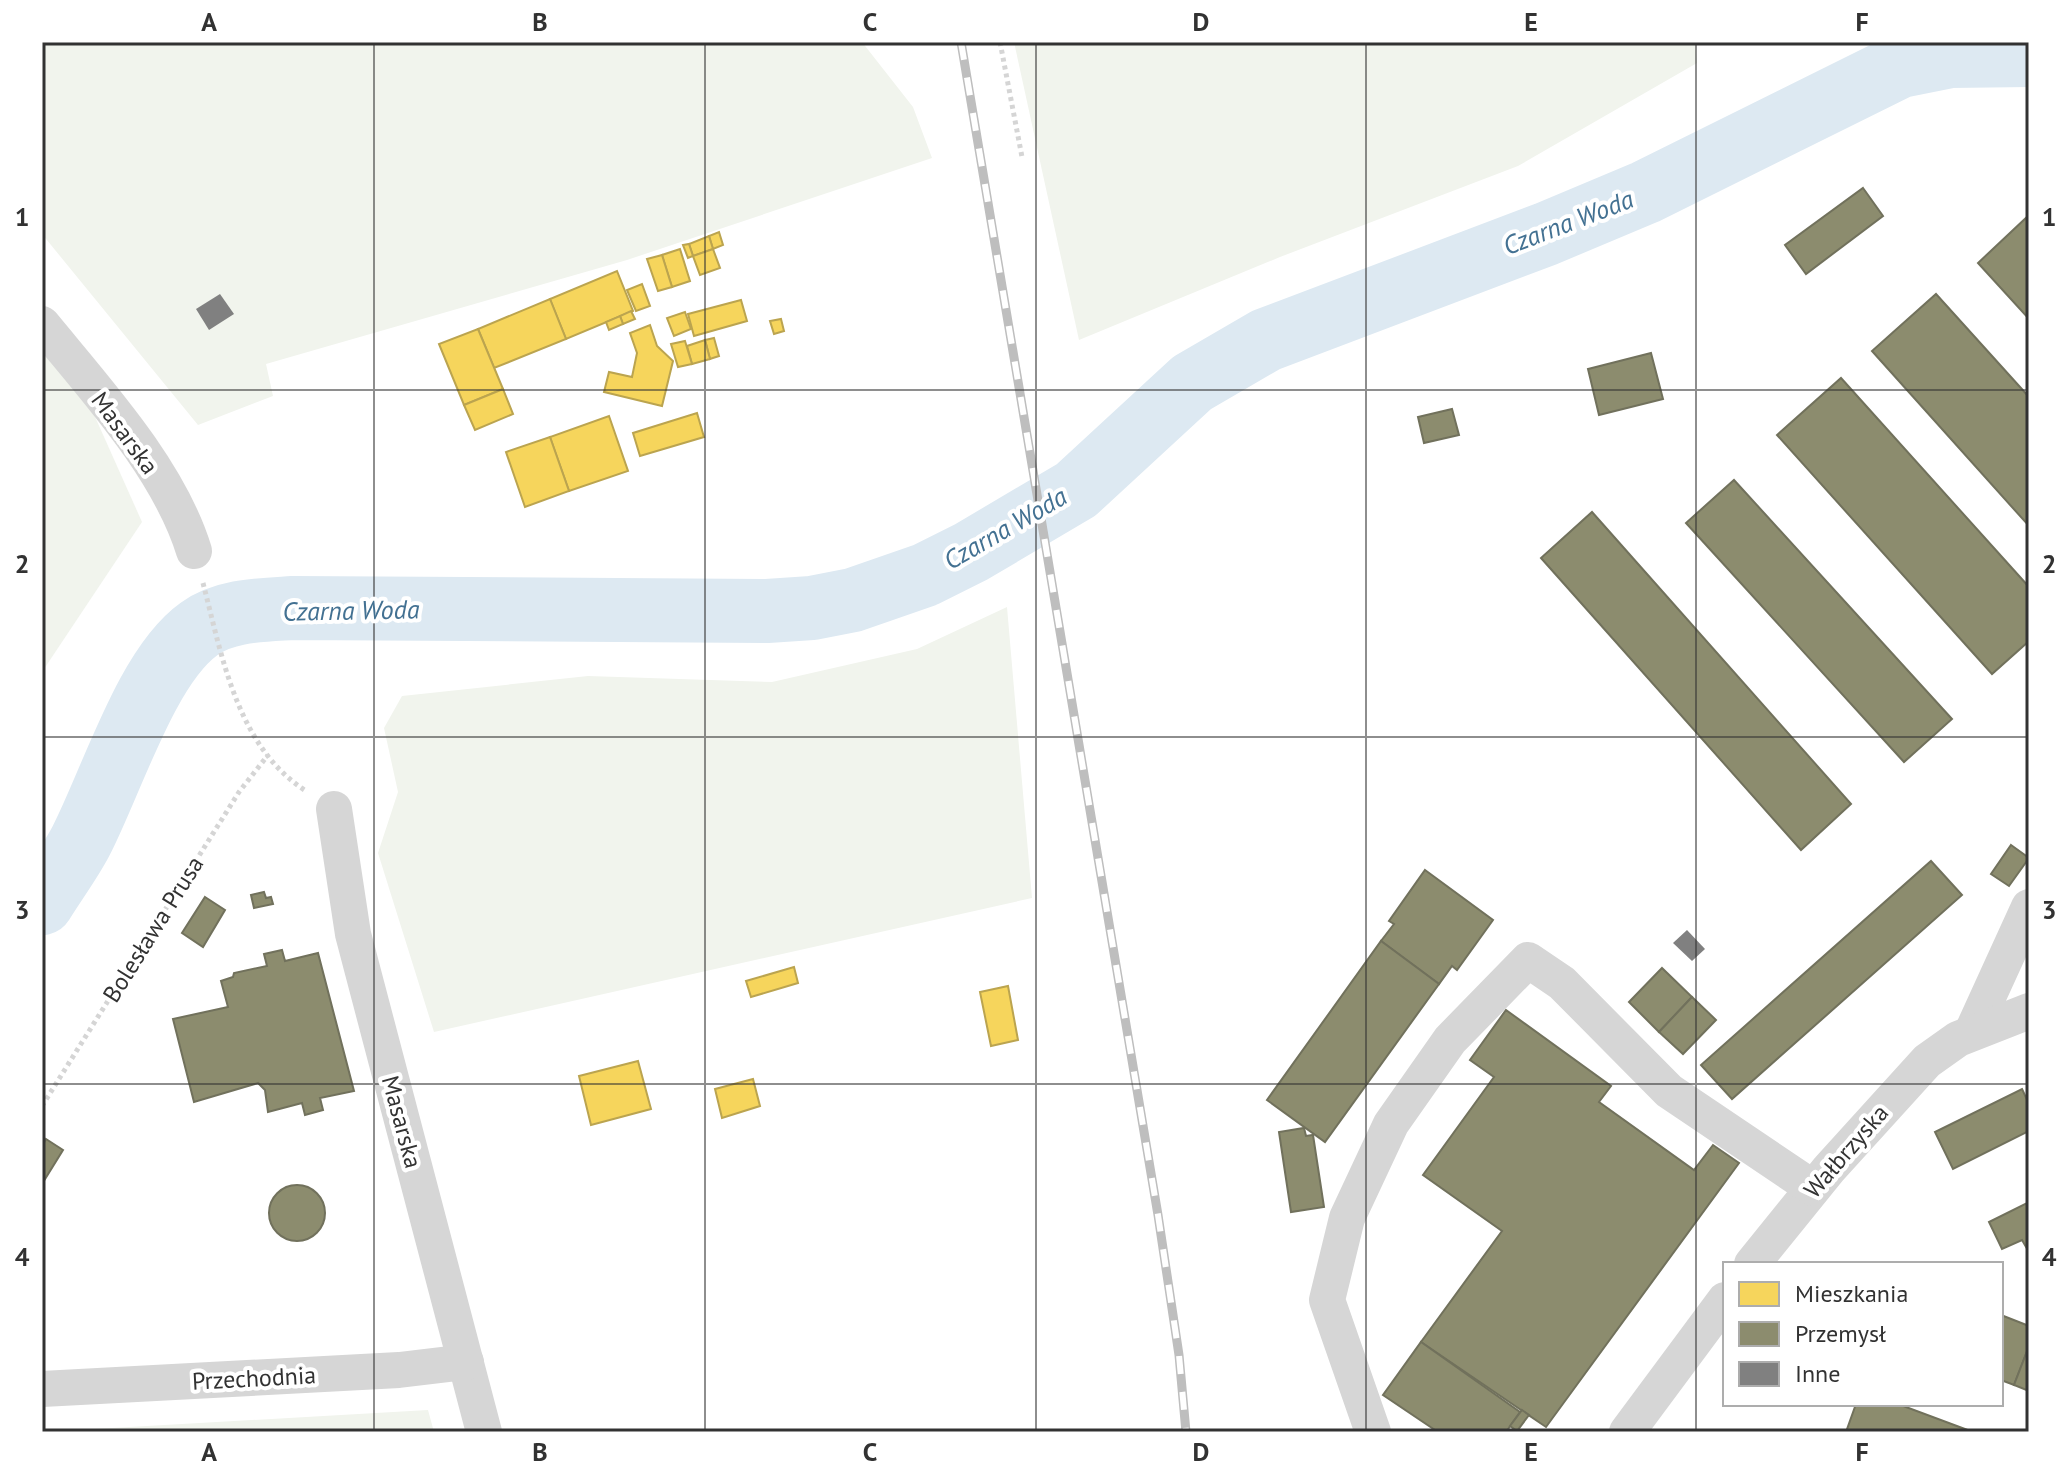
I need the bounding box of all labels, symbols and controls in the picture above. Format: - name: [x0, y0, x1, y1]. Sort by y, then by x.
- text: A: [201, 5, 217, 38]
- text: B: [532, 5, 548, 38]
- text: C: [863, 5, 877, 38]
- text: D: [1193, 5, 1209, 38]
- text: E: [1524, 5, 1538, 38]
- text: F: [1855, 5, 1869, 38]
- water label: Czarna Woda: [1498, 182, 1638, 262]
- text: 1: [15, 200, 29, 233]
- text: 1: [2042, 200, 2056, 233]
- street label: Masarska: [85, 386, 165, 480]
- water label: Czarna Woda: [937, 479, 1073, 577]
- text: 2: [15, 547, 29, 580]
- text: 2: [2042, 547, 2056, 580]
- water label: Czarna Woda: [282, 592, 420, 628]
- street label: Bolesława Prusa: [96, 850, 210, 1008]
- text: 3: [15, 893, 29, 926]
- text: 3: [2042, 893, 2056, 926]
- street label: Masarska: [375, 1072, 429, 1172]
- street label: Wałbrzyska: [1797, 1098, 1895, 1204]
- text: 4: [15, 1240, 30, 1273]
- text: 4: [2042, 1240, 2057, 1273]
- legend: [1723, 1262, 2003, 1406]
- text: Mieszkania: [1795, 1278, 1908, 1309]
- text: Przemysł: [1795, 1318, 1886, 1349]
- text: Inne: [1795, 1358, 1840, 1389]
- street label: Przechodnia: [191, 1359, 317, 1397]
- text: A: [201, 1435, 217, 1468]
- text: B: [532, 1435, 548, 1468]
- text: C: [863, 1435, 877, 1468]
- text: D: [1193, 1435, 1209, 1468]
- text: E: [1524, 1435, 1538, 1468]
- text: F: [1855, 1435, 1869, 1468]

